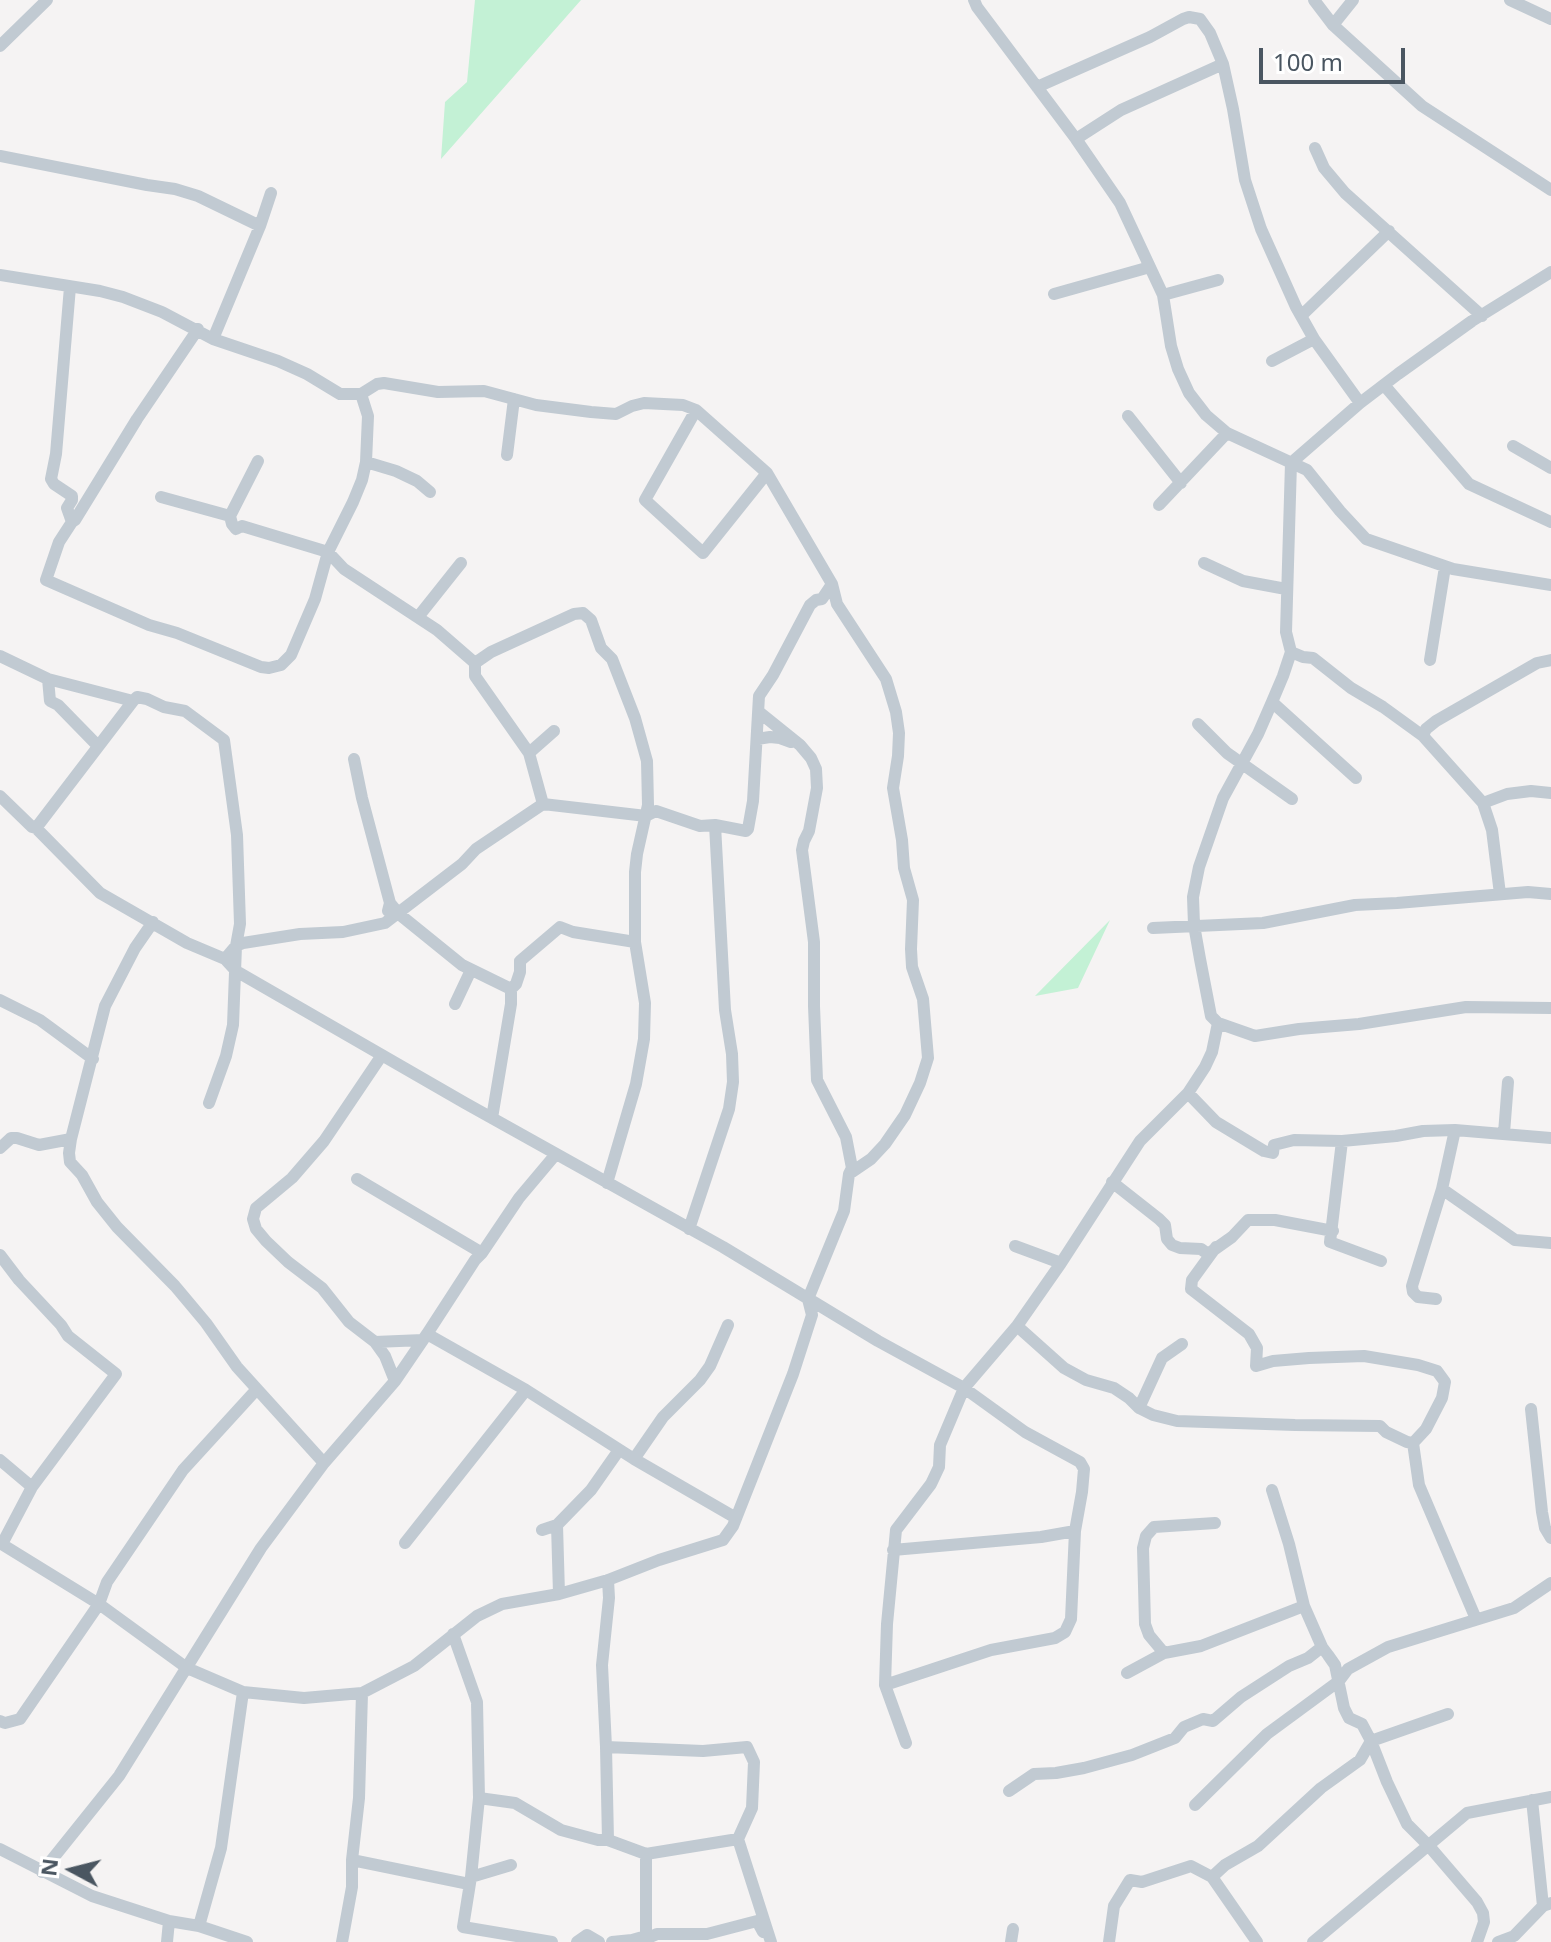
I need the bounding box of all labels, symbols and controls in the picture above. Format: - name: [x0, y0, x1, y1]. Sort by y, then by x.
- scale bar: [1263, 32, 1409, 82]
- text: 100 m: [1273, 45, 1343, 78]
- north arrow: [32, 1830, 112, 1910]
- text: N: [32, 1856, 64, 1878]

